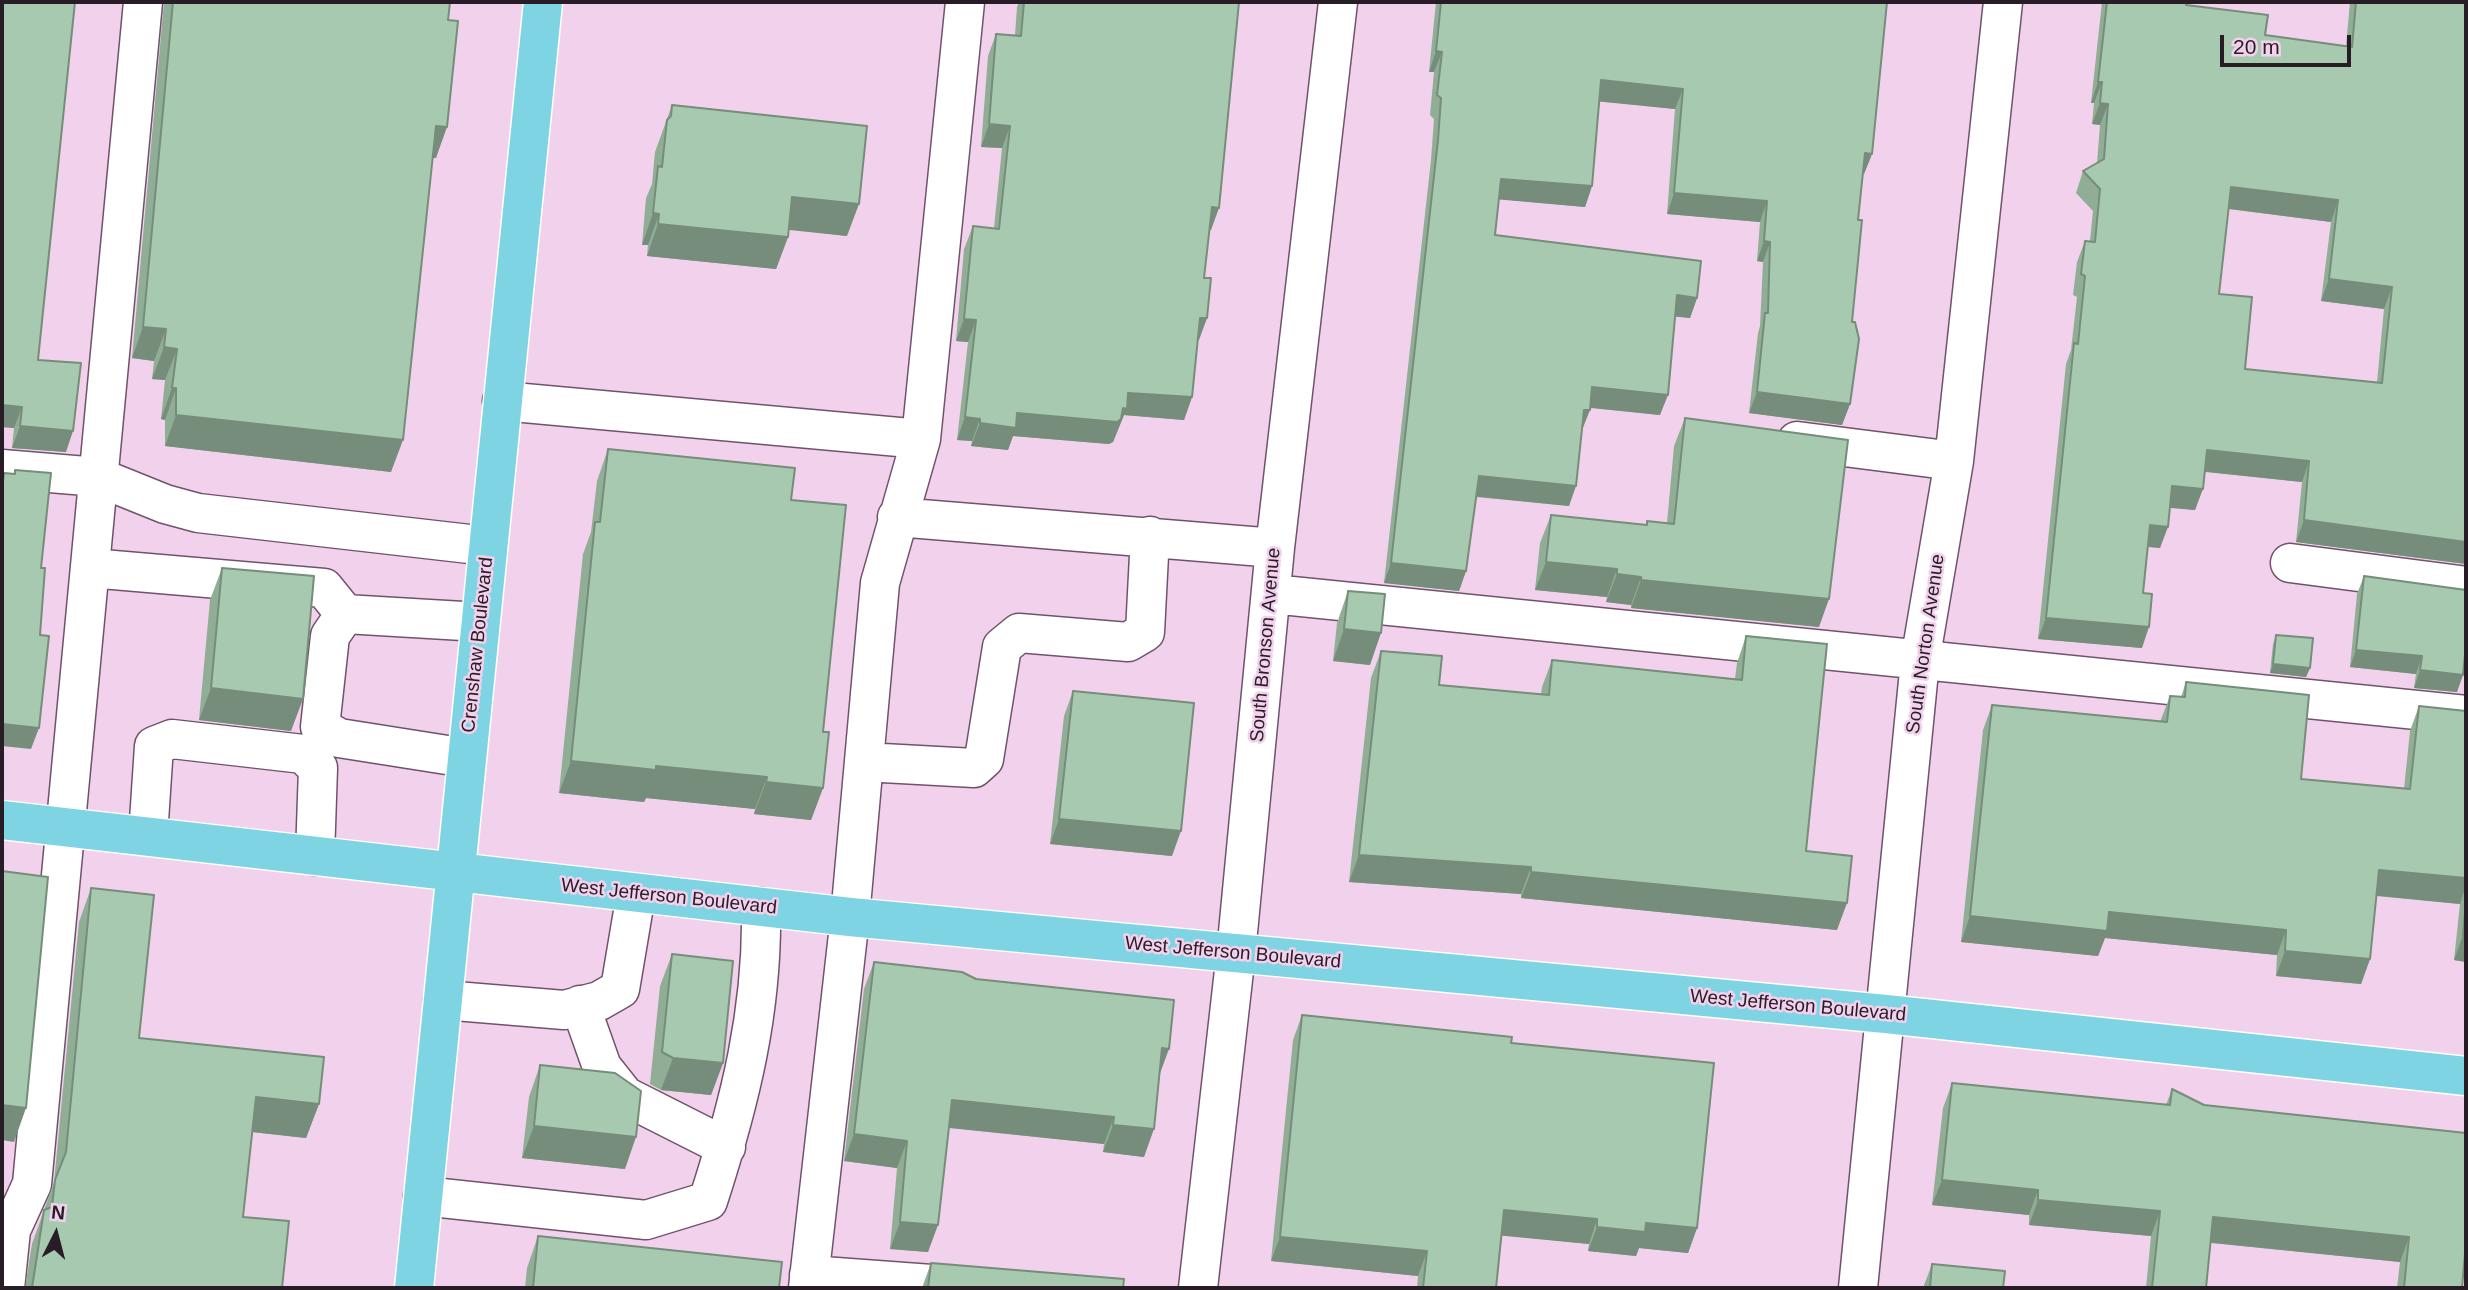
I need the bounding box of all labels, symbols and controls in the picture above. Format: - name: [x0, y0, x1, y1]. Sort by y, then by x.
- scale bar: [2223, 21, 2354, 65]
- text: 20 m: [2233, 35, 2280, 58]
- street label: South Bronson Avenue: [1246, 547, 1286, 743]
- street label: South Norton Avenue: [1902, 553, 1950, 735]
- street label: Crenshaw Boulevard: [457, 556, 499, 734]
- street label: West Jefferson Boulevard: [560, 874, 778, 920]
- street label: West Jefferson Boulevard: [1124, 932, 1342, 974]
- street label: West Jefferson Boulevard: [1689, 985, 1907, 1027]
- north arrow: [21, 1199, 91, 1269]
- text: N: [50, 1201, 66, 1224]

